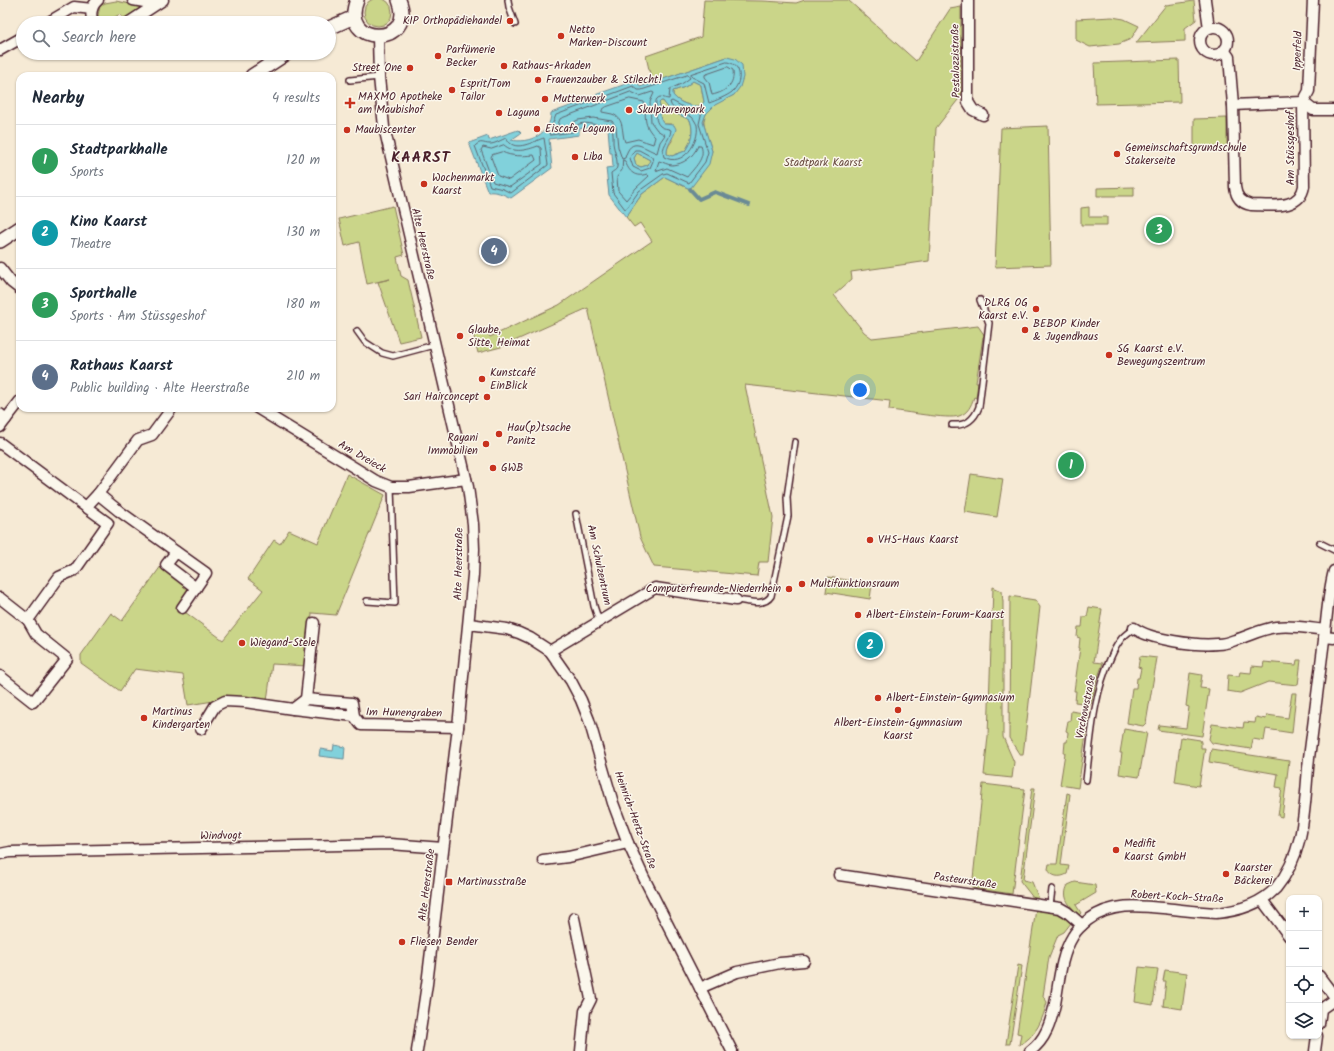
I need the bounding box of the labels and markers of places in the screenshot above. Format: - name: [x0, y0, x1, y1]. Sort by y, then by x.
- place label: KIP Orthopädiehandel: [403, 12, 502, 30]
- marker: KIP Orthopädiehandel: [505, 16, 515, 26]
- place label: Netto Marken-Discount: [569, 21, 648, 52]
- marker: Netto Marken-Discount: [556, 31, 566, 41]
- place label: Parfümerie Becker: [446, 41, 495, 72]
- marker: Parfümerie Becker: [433, 51, 443, 61]
- place label: Rathaus-Arkaden: [512, 57, 591, 75]
- place label: Street One: [352, 59, 402, 77]
- marker: Rathaus-Arkaden: [499, 61, 509, 71]
- marker: Street One: [405, 63, 415, 73]
- place label: Frauenzauber & Stilecht!: [546, 71, 662, 89]
- place label: Esprit/Tom Tailor: [460, 75, 511, 106]
- marker: Frauenzauber & Stilecht!: [533, 75, 543, 85]
- marker: Esprit/Tom Tailor: [447, 85, 457, 95]
- place label: MAXMO Apotheke am Maubishof: [358, 88, 442, 119]
- place label: Mutterwerk: [553, 90, 606, 108]
- marker: Mutterwerk: [540, 94, 550, 104]
- marker: MAXMO Apotheke am Maubishof: [345, 98, 355, 108]
- place label: Skulpturenpark: [637, 101, 705, 119]
- place label: Laguna: [507, 104, 540, 122]
- marker: Skulpturenpark: [624, 105, 634, 115]
- marker: Laguna: [494, 108, 504, 118]
- place label: Eiscafe Laguna: [545, 120, 615, 138]
- place label: Maubiscenter: [355, 121, 417, 139]
- marker: Eiscafe Laguna: [532, 124, 542, 134]
- marker: Maubiscenter: [342, 125, 352, 135]
- place label: Gemeinschaftsgrundschule Stakerseite: [1125, 139, 1247, 170]
- place label: Liba: [583, 148, 603, 166]
- marker: Gemeinschaftsgrundschule Stakerseite: [1112, 149, 1122, 159]
- marker: Liba: [570, 152, 580, 162]
- place label: Wochenmarkt Kaarst: [432, 169, 495, 200]
- marker: Wochenmarkt Kaarst: [419, 179, 429, 189]
- pin: 3: [1146, 215, 1172, 245]
- pin: 4: [481, 236, 507, 266]
- place label: DLRG OG Kaarst e.V.: [978, 294, 1028, 325]
- marker: DLRG OG Kaarst e.V.: [1031, 304, 1041, 314]
- place label: BEBOP Kinder & Jugendhaus: [1033, 315, 1101, 346]
- place label: Glaube, Sitte, Heimat: [468, 321, 531, 352]
- marker: BEBOP Kinder & Jugendhaus: [1020, 325, 1030, 335]
- marker: Glaube, Sitte, Heimat: [455, 331, 465, 341]
- place label: SG Kaarst e.V. Bewegungszentrum: [1117, 340, 1205, 371]
- marker: SG Kaarst e.V. Bewegungszentrum: [1104, 350, 1114, 360]
- place label: Kunstcafé EinBlick: [490, 364, 537, 395]
- marker: Kunstcafé EinBlick: [477, 374, 487, 384]
- place label: Sari Hairconcept: [403, 388, 480, 406]
- marker: Sari Hairconcept: [482, 392, 492, 402]
- place label: Hau(p)tsache Panitz: [507, 419, 571, 450]
- place label: Rayani Immobilien: [428, 429, 478, 460]
- marker: Hau(p)tsache Panitz: [494, 429, 504, 439]
- marker: Rayani Immobilien: [481, 439, 491, 449]
- pin: 1: [1058, 450, 1084, 480]
- place label: GWB: [501, 459, 523, 477]
- marker: GWB: [488, 463, 498, 473]
- place label: VHS-Haus Kaarst: [878, 531, 959, 549]
- marker: VHS-Haus Kaarst: [865, 535, 875, 545]
- place label: Multifunktionsraum: [810, 575, 899, 593]
- marker: Multifunktionsraum: [797, 579, 807, 589]
- place label: Computerfreunde-Niederrhein: [646, 580, 781, 598]
- marker: Computerfreunde-Niederrhein: [784, 584, 794, 594]
- place label: Albert-Einstein-Forum-Kaarst: [866, 606, 1005, 624]
- marker: Albert-Einstein-Forum-Kaarst: [853, 610, 863, 620]
- pin: 2: [857, 630, 883, 660]
- place label: Wiegand-Stele: [250, 634, 316, 652]
- marker: Wiegand-Stele: [237, 638, 247, 648]
- place label: Albert-Einstein-Gymnasium: [886, 689, 1015, 707]
- marker: Albert-Einstein-Gymnasium: [873, 693, 883, 703]
- place label: Martinus Kindergarten: [152, 703, 210, 734]
- marker: Albert-Einstein-Gymnasium Kaarst: [893, 705, 903, 715]
- marker: Martinus Kindergarten: [139, 713, 149, 723]
- place label: Albert-Einstein-Gymnasium Kaarst: [834, 714, 962, 745]
- place label: Medifit Kaarst GmbH: [1124, 835, 1186, 866]
- marker: Medifit Kaarst GmbH: [1111, 845, 1121, 855]
- place label: Kaarster Bäckerei: [1234, 859, 1273, 890]
- marker: Kaarster Bäckerei: [1221, 869, 1231, 879]
- place label: Martinusstraße: [457, 873, 526, 891]
- marker: Martinusstraße: [444, 877, 454, 887]
- place label: Fliesen Bender: [410, 933, 479, 951]
- marker: Fliesen Bender: [397, 937, 407, 947]

